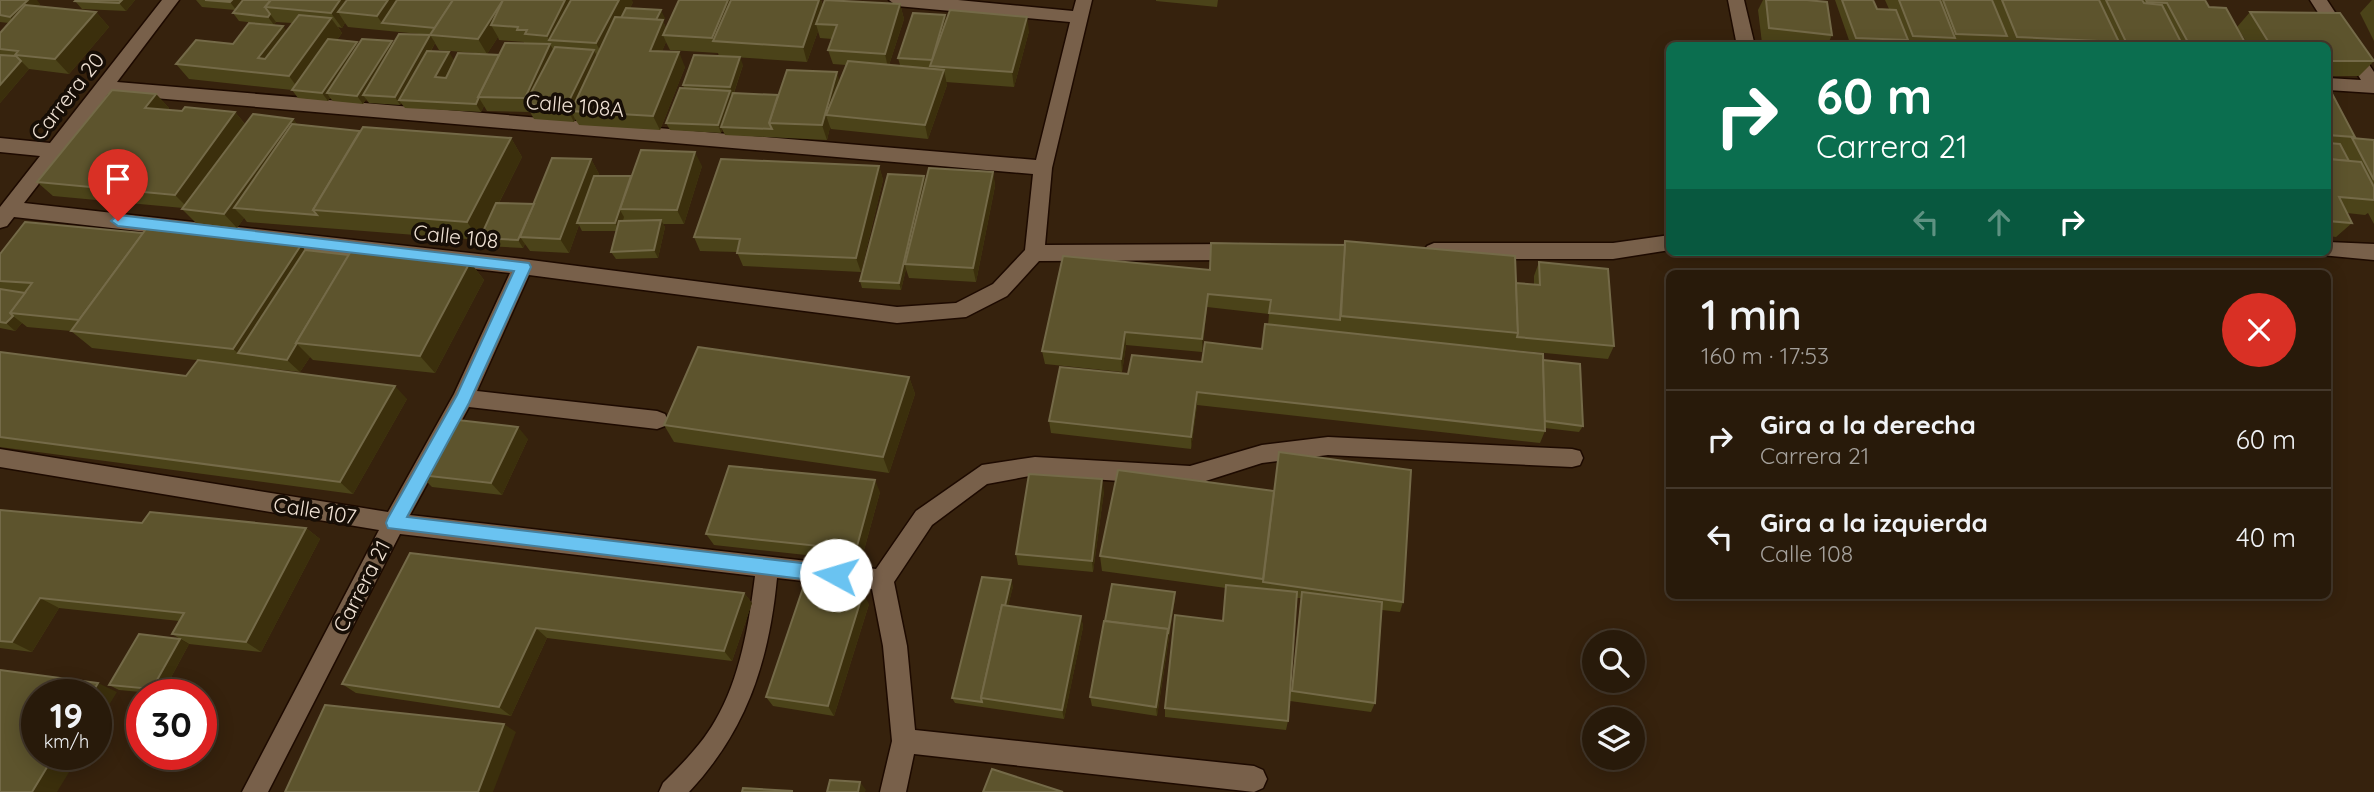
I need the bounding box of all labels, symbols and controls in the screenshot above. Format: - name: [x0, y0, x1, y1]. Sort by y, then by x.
- street label: Carrera 20: [25, 47, 109, 145]
- text: 60 m: [1816, 65, 1932, 126]
- icon: right: [1701, 70, 1792, 161]
- street label: Calle 108A: [525, 88, 625, 122]
- text: Carrera 21: [1816, 126, 1968, 166]
- pin: [88, 149, 148, 221]
- icon: arrive: [99, 160, 137, 198]
- icon: left: [1907, 203, 1945, 241]
- icon: ahead: [1980, 203, 2018, 241]
- icon: right: [2053, 203, 2091, 241]
- street label: Calle 108: [412, 219, 500, 253]
- text: 1 min: [1701, 288, 1802, 341]
- button: close: [2222, 293, 2296, 367]
- text: 160 m · 17:53: [1701, 341, 1829, 370]
- text: Gira a la derecha: [1760, 408, 1976, 441]
- icon: right: [1701, 420, 1739, 458]
- text: 60 m: [2236, 423, 2296, 456]
- text: Carrera 21: [1760, 441, 1869, 470]
- street label: Calle 107: [272, 491, 358, 529]
- text: Gira a la izquierda: [1760, 506, 1988, 539]
- icon: left: [1701, 518, 1739, 556]
- text: 40 m: [2236, 521, 2296, 554]
- street label: Carrera 21: [327, 536, 395, 636]
- position arrow: [799, 538, 873, 612]
- text: Calle 108: [1760, 539, 1853, 568]
- map controls: [1582, 630, 1645, 770]
- button: search: [1582, 630, 1645, 693]
- speed limit sign: 30: [126, 679, 217, 770]
- text: 19: [50, 693, 83, 737]
- button: layers: [1582, 707, 1645, 770]
- text: km/h: [44, 730, 89, 753]

